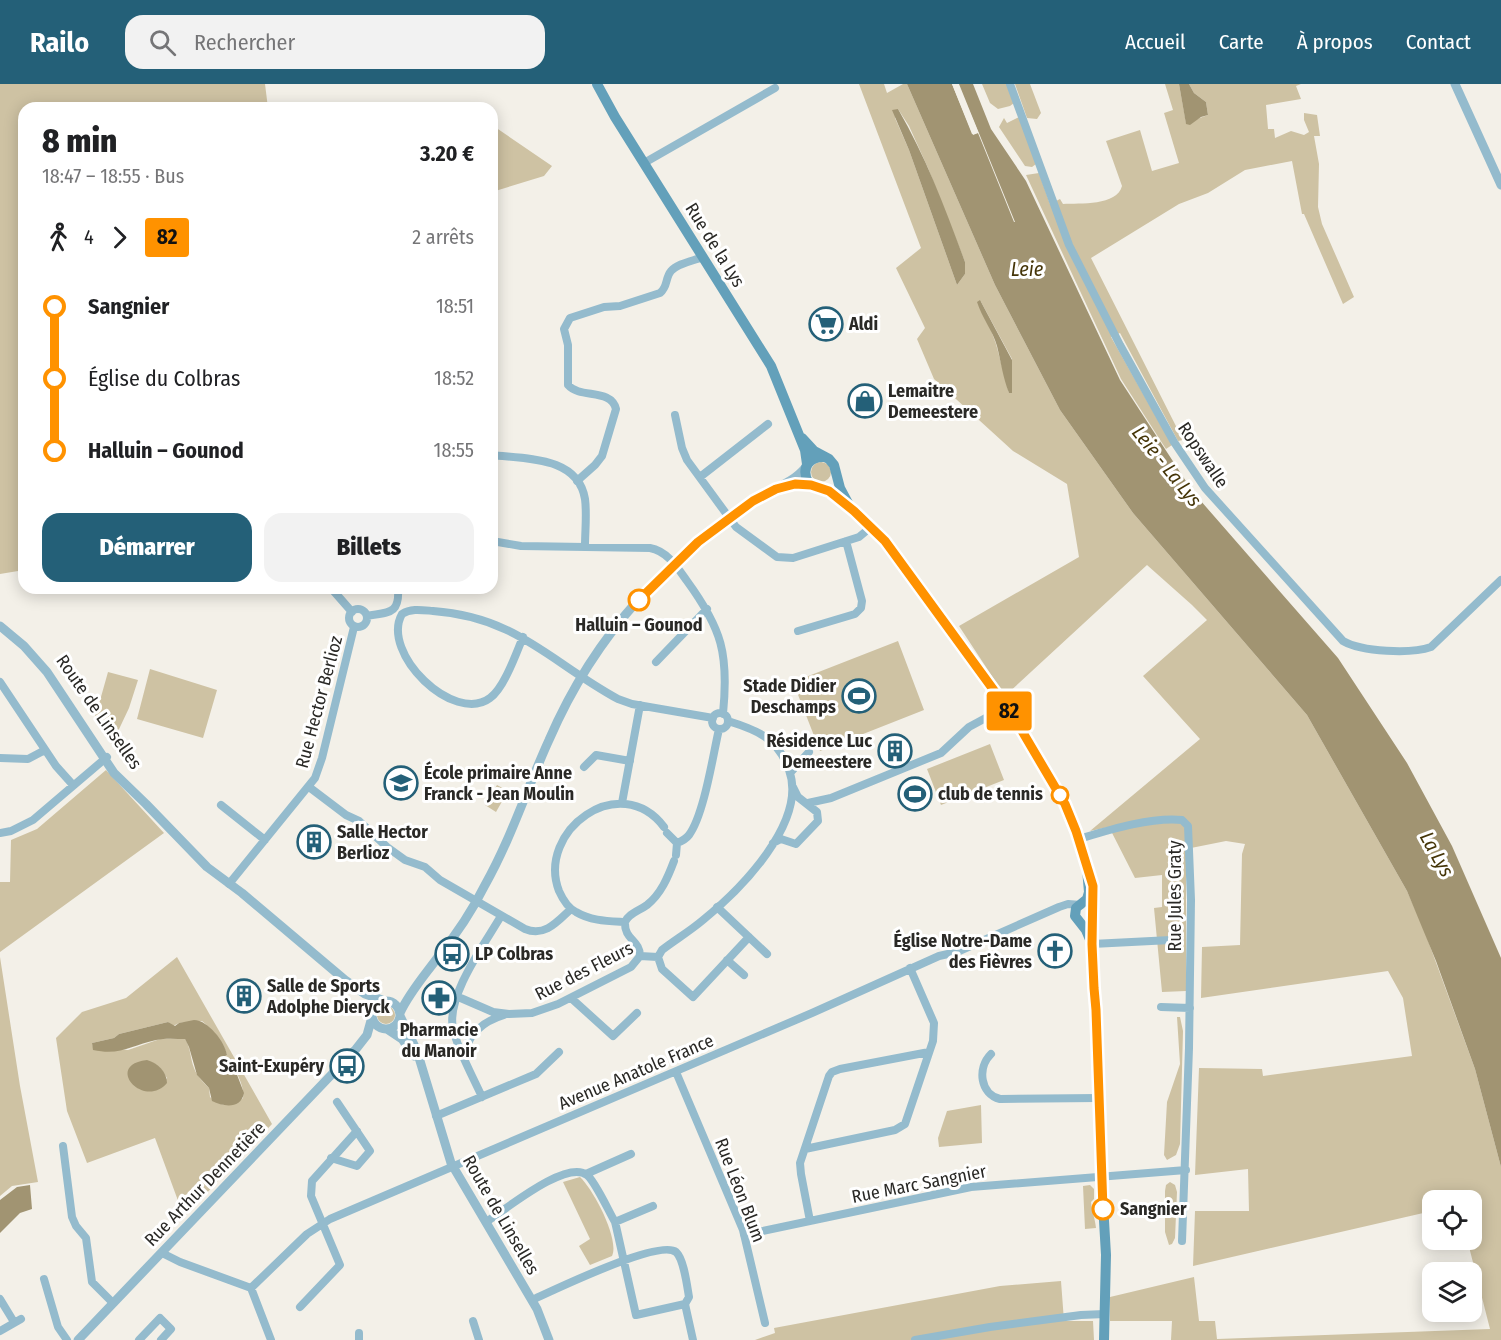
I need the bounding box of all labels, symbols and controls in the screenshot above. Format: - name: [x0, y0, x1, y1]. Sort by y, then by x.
- search box: [125, 15, 545, 69]
- text: Railo: [30, 26, 89, 59]
- icon: search: [146, 26, 179, 59]
- text: Rechercher: [194, 29, 295, 56]
- text: Accueil: [1125, 29, 1186, 55]
- text: Carte: [1219, 29, 1264, 55]
- text: À propos: [1297, 29, 1373, 55]
- text: Contact: [1406, 29, 1471, 55]
- text: 8 min: [42, 121, 117, 161]
- text: 3.20 €: [420, 140, 474, 167]
- text: 18:47 – 18:55 · Bus: [42, 164, 184, 188]
- street label: Rue de la Lys: [680, 199, 750, 291]
- icon: walk: [42, 221, 75, 254]
- icon: forward: [103, 221, 136, 254]
- text: 82: [157, 224, 177, 250]
- text: 4: [84, 225, 94, 249]
- text: 2 arrêts: [412, 225, 474, 249]
- water label: Leie: [1011, 257, 1044, 281]
- text: Sangnier: [88, 293, 169, 320]
- text: 18:51: [436, 294, 474, 318]
- supermarket icon: Aldi: [808, 306, 844, 342]
- place label: Aldi: [848, 313, 878, 335]
- text: Église du Colbras: [88, 365, 240, 392]
- text: 18:52: [434, 366, 474, 390]
- place label: Lemaitre Demeestere: [888, 380, 978, 423]
- shop icon: Lemaitre Demeestere: [847, 383, 883, 419]
- street label: Ropswalle: [1173, 418, 1233, 492]
- water label: Leie - La Lys: [1127, 421, 1207, 512]
- text: Halluin – Gounod: [88, 437, 244, 464]
- text: 18:55: [434, 438, 474, 462]
- button: Démarrer: [42, 513, 252, 582]
- button: Billets: [264, 513, 474, 582]
- marker: Halluin – Gounod: [628, 589, 650, 611]
- place label: Halluin – Gounod: [575, 614, 703, 636]
- street label: Rue Hector Berlioz: [291, 633, 347, 771]
- street label: Route de Linselles: [51, 651, 147, 774]
- place label: Stade Didier Deschamps: [743, 675, 836, 718]
- sports icon: Stade Didier Deschamps: [841, 678, 877, 714]
- line badge: 82: [982, 692, 1036, 730]
- text: 82: [999, 698, 1019, 724]
- place label: Résidence Luc Demeestere: [766, 730, 872, 773]
- building icon: Résidence Luc Demeestere: [877, 733, 913, 769]
- place label: École primaire Anne Franck - Jean Moulin: [424, 761, 574, 805]
- school or university icon: École primaire Anne Franck - Jean Moulin: [383, 765, 419, 801]
- sports icon: club de tennis: [897, 776, 933, 812]
- place label: club de tennis: [938, 783, 1043, 805]
- unlabelled marker: [1051, 786, 1069, 804]
- place label: Salle Hector Berlioz: [337, 821, 428, 864]
- building icon: Salle Hector Berlioz: [296, 824, 332, 860]
- water label: La Lys: [1415, 827, 1459, 881]
- street label: Rue Jules Graty: [1164, 841, 1186, 951]
- place label: Église Notre-Dame des Fièvres: [894, 929, 1032, 973]
- church icon: Église Notre-Dame des Fièvres: [1037, 933, 1073, 969]
- bus stop icon: LP Colbras: [434, 936, 470, 972]
- street label: Rue des Fleurs: [531, 937, 637, 1005]
- place label: LP Colbras: [475, 943, 553, 965]
- place label: Salle de Sports Adolphe Dieryck: [266, 975, 391, 1018]
- building icon: Salle de Sports Adolphe Dieryck: [226, 978, 262, 1014]
- pharmacy icon: Pharmacie du Manoir: [421, 980, 457, 1016]
- place label: Pharmacie du Manoir: [400, 1019, 478, 1062]
- street label: Avenue Anatole France: [555, 1029, 717, 1115]
- bus stop icon: Saint-Exupéry: [329, 1048, 365, 1084]
- place label: Saint-Exupéry: [219, 1055, 324, 1077]
- street label: Rue Arthur Dennetière: [140, 1117, 270, 1251]
- street label: Rue Léon Blum: [710, 1135, 770, 1245]
- street label: Route de Linselles: [458, 1151, 544, 1279]
- street label: Rue Marc Sangnier: [850, 1160, 989, 1208]
- map controls: [1422, 1190, 1482, 1322]
- button: locate: [1422, 1190, 1482, 1250]
- marker: Sangnier: [1092, 1198, 1114, 1220]
- place label: Sangnier: [1120, 1198, 1187, 1220]
- button: layers: [1422, 1262, 1482, 1322]

